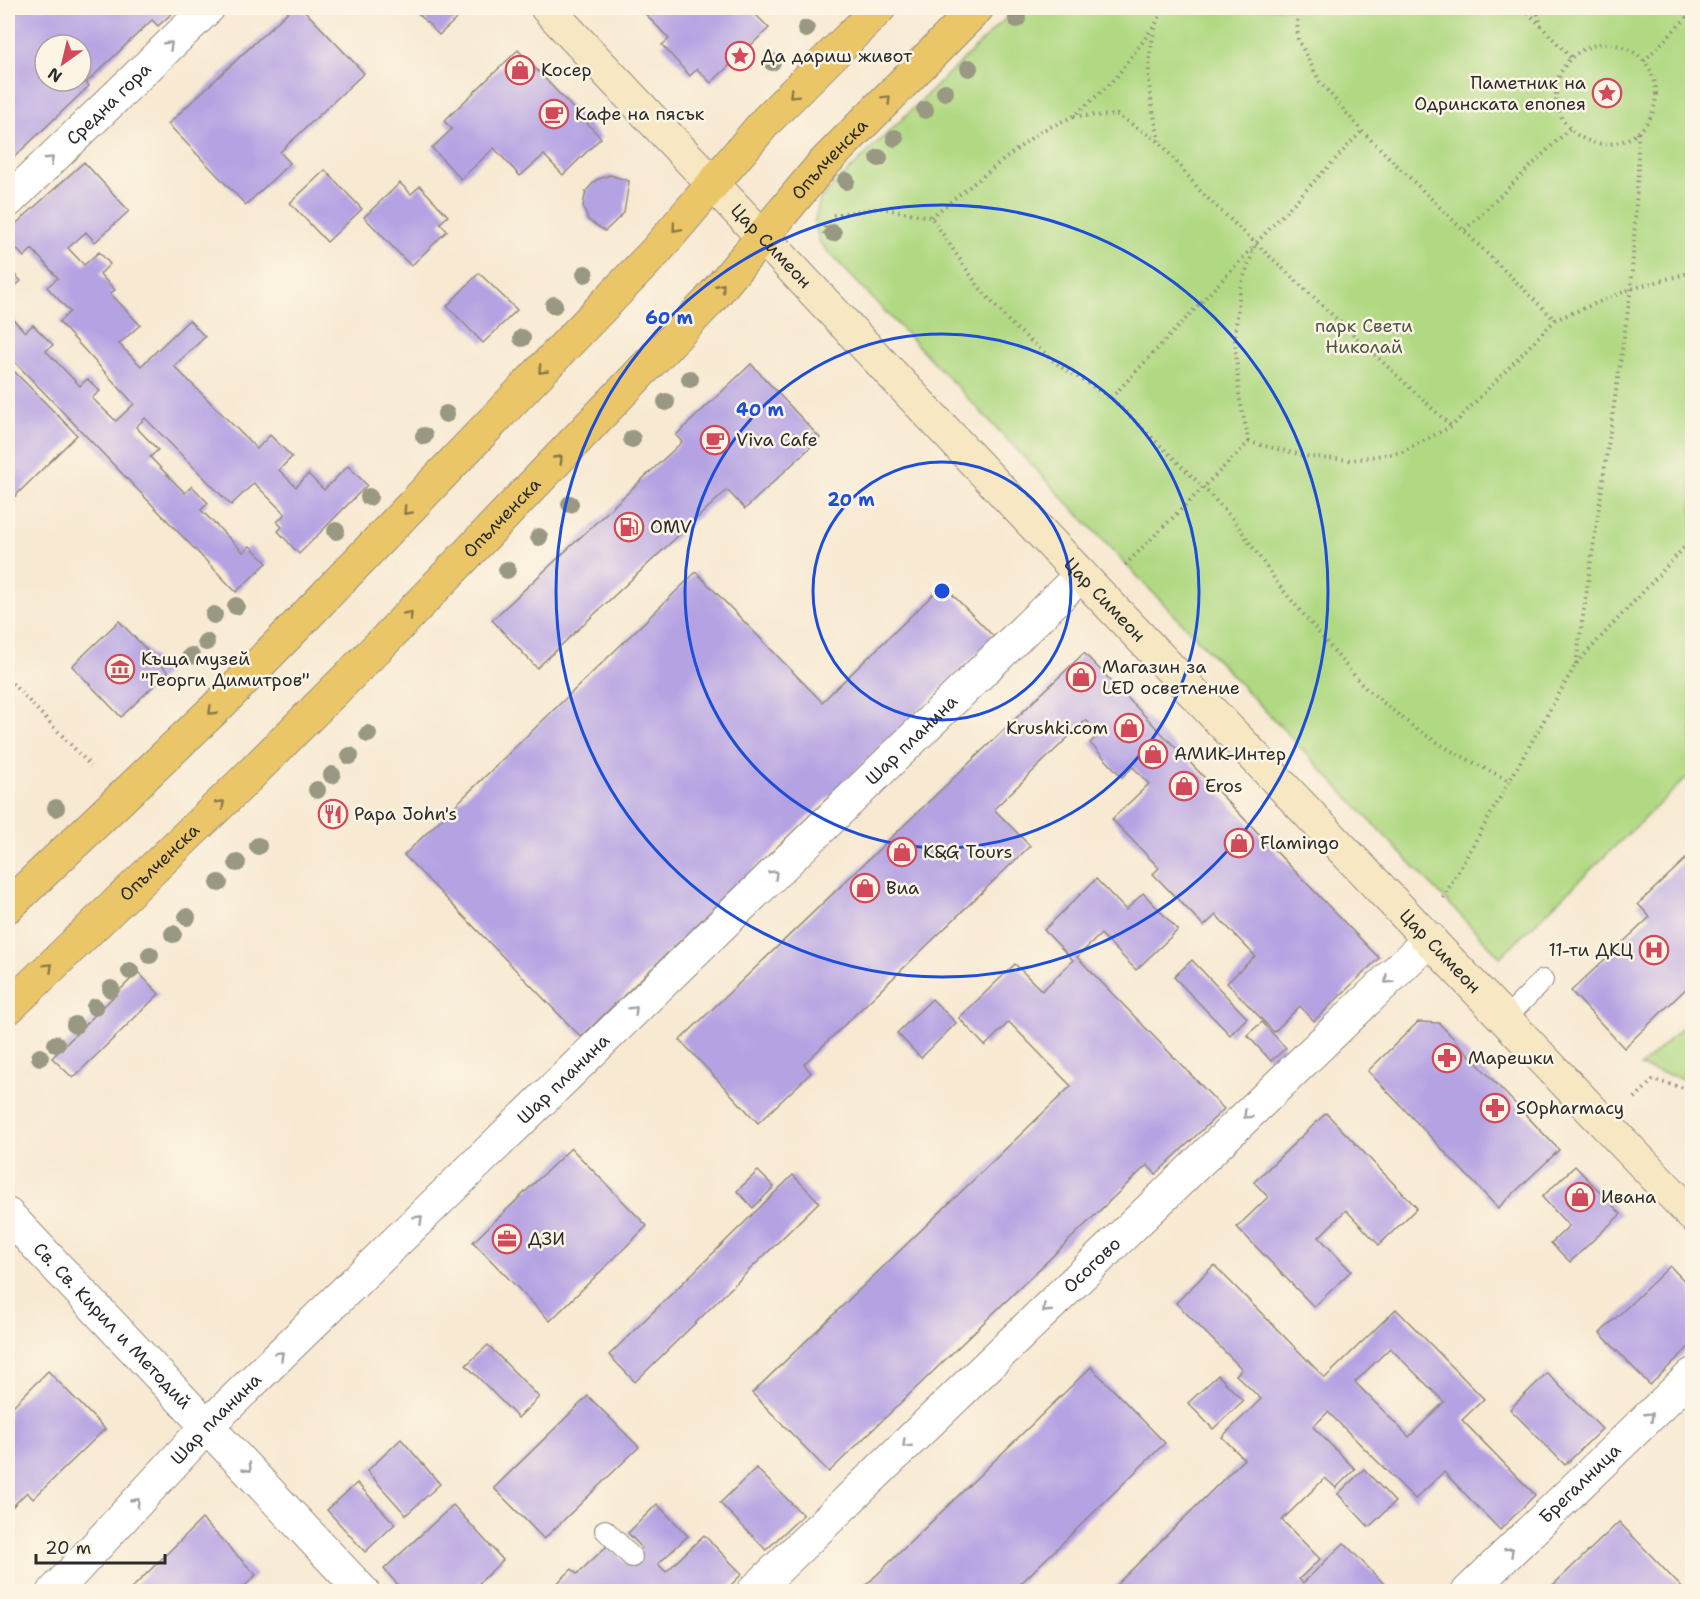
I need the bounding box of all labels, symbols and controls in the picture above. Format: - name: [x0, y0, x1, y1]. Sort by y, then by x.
- north arrow: [33, 33, 93, 93]
- place icon: Да дариш живот: [724, 40, 756, 72]
- one-way arrow: [163, 41, 173, 52]
- place label: Да дариш живот: [761, 44, 913, 68]
- shop icon: Косер: [504, 54, 536, 86]
- street label: Средна гора: [61, 57, 156, 150]
- place label: Косер: [541, 58, 592, 82]
- text: N: [44, 63, 66, 87]
- place label: Паметник на Одринската епопея: [1414, 71, 1586, 116]
- place icon: Паметник на Одринската епопея: [1591, 77, 1623, 109]
- one-way arrow: [790, 86, 801, 97]
- one-way arrow: [879, 95, 890, 106]
- cafe icon: Кафе на пясък: [538, 98, 570, 130]
- place label: Кафе на пясък: [575, 102, 705, 126]
- street label: Опълченска: [786, 113, 873, 205]
- one-way arrow: [43, 156, 53, 167]
- street label: Цар Симеон: [725, 198, 817, 294]
- one-way arrow: [672, 221, 683, 232]
- one-way arrow: [714, 283, 725, 294]
- text: 60 m: [645, 306, 693, 330]
- park label: парк Свети Николай: [1315, 314, 1413, 359]
- one-way arrow: [538, 364, 549, 374]
- text: 40 m: [736, 398, 784, 422]
- cafe icon: Viva Cafe: [699, 424, 731, 456]
- place label: Viva Cafe: [736, 428, 818, 452]
- one-way arrow: [551, 456, 562, 467]
- street label: Опълченска: [458, 472, 546, 563]
- text: 20 m: [827, 488, 875, 512]
- one-way arrow: [403, 505, 414, 515]
- fuel station icon: OMV: [613, 511, 645, 543]
- place label: OMV: [650, 515, 692, 539]
- street label: Цар Симеон: [1059, 552, 1151, 647]
- centre of rings: [932, 581, 952, 601]
- one-way arrow: [402, 612, 413, 623]
- place label: Къща музей "Георги Димитров": [141, 647, 310, 692]
- museum icon: Къща музей "Георги Димитров": [104, 653, 136, 685]
- place label: Магазин за LED осветление: [1102, 655, 1240, 700]
- shop icon: Магазин за LED осветление: [1065, 661, 1097, 693]
- street label: Шар планина: [860, 690, 963, 791]
- one-way arrow: [209, 704, 219, 715]
- shop icon: Krushki.com: [1113, 712, 1145, 744]
- place label: Krushki.com: [1006, 716, 1108, 740]
- shop icon: АМИК-Интер: [1137, 738, 1169, 770]
- place label: АМИК-Интер: [1174, 742, 1286, 766]
- shop icon: Eros: [1168, 770, 1200, 802]
- place label: Eros: [1205, 774, 1243, 798]
- restaurant icon: Papa John's: [317, 798, 349, 830]
- one-way arrow: [213, 800, 224, 811]
- place label: Papa John's: [354, 802, 457, 826]
- street label: Опълченска: [114, 818, 205, 907]
- shop icon: Flamingo: [1223, 827, 1255, 859]
- place label: Flamingo: [1260, 831, 1339, 855]
- shop icon: K&G Tours: [886, 836, 918, 868]
- place label: K&G Tours: [923, 840, 1012, 864]
- one-way arrow: [766, 870, 777, 881]
- shop icon: Виа: [849, 872, 881, 904]
- place label: Виа: [886, 876, 919, 900]
- street label: Цар Симеон: [1394, 904, 1486, 999]
- hospital icon: 11-ти ДКЦ: [1638, 934, 1670, 966]
- place label: 11-ти ДКЦ: [1548, 938, 1633, 962]
- one-way arrow: [43, 963, 53, 974]
- one-way arrow: [1384, 973, 1395, 984]
- one-way arrow: [626, 1006, 637, 1017]
- street label: Шар планина: [512, 1029, 615, 1130]
- pharmacy icon: Марешки: [1431, 1042, 1463, 1074]
- place label: Марешки: [1468, 1046, 1554, 1070]
- pharmacy icon: SOpharmacy: [1479, 1092, 1511, 1124]
- place label: SOpharmacy: [1516, 1096, 1624, 1120]
- one-way arrow: [1244, 1108, 1255, 1119]
- shop icon: Ивана: [1564, 1181, 1596, 1213]
- place label: Ивана: [1601, 1185, 1656, 1209]
- one-way arrow: [413, 1215, 423, 1226]
- office icon: ДЗИ: [491, 1223, 523, 1255]
- place label: ДЗИ: [528, 1227, 565, 1251]
- street label: Осогово: [1058, 1232, 1126, 1298]
- street label: Св. Св. Кирил и Методий: [28, 1237, 197, 1414]
- one-way arrow: [1043, 1302, 1053, 1313]
- one-way arrow: [272, 1352, 283, 1363]
- street label: Шар планина: [165, 1368, 266, 1470]
- one-way arrow: [1643, 1412, 1654, 1423]
- one-way arrow: [902, 1437, 913, 1448]
- street label: Брегалница: [1534, 1438, 1626, 1529]
- one-way arrow: [241, 1461, 252, 1472]
- one-way arrow: [129, 1499, 140, 1509]
- scale bar: [36, 1527, 165, 1565]
- text: 20 m: [45, 1536, 91, 1560]
- one-way arrow: [1504, 1547, 1514, 1558]

